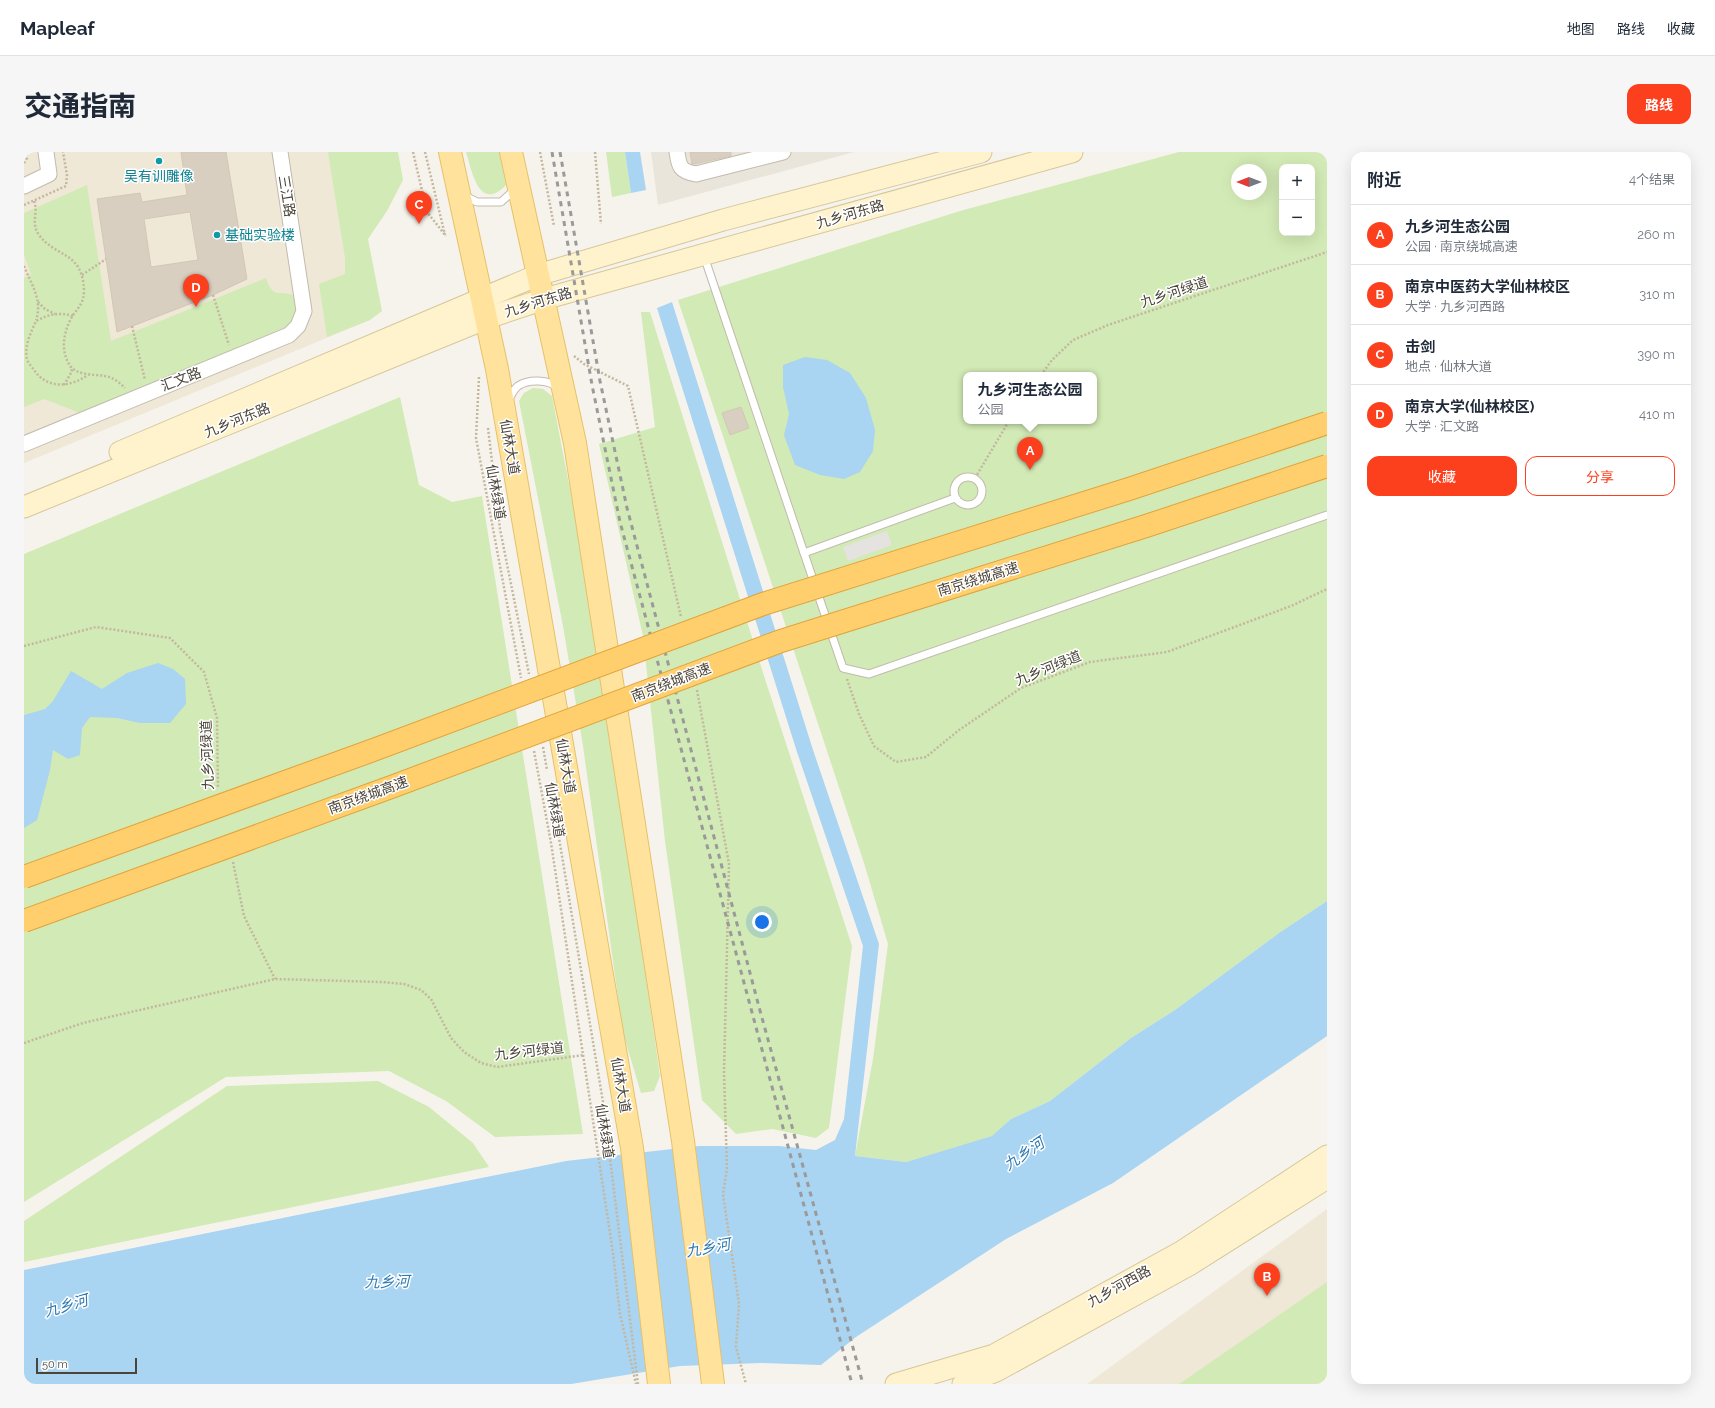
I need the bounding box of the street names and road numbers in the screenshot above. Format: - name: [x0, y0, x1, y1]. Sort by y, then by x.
- street label: 三江路: [276, 174, 298, 218]
- street label: 九乡河东路: [814, 197, 886, 231]
- street label: 九乡河绿道: [1138, 274, 1210, 310]
- street label: 九乡河东路: [502, 284, 574, 320]
- street label: 汇文路: [159, 364, 203, 394]
- street label: 九乡河东路: [202, 399, 272, 441]
- street label: 仙林大道: [497, 418, 523, 476]
- street label: 仙林绿道: [483, 463, 509, 521]
- street label: 南京绕城高速: [935, 559, 1021, 599]
- street label: 九乡河绿道: [1013, 647, 1083, 689]
- street label: 南京绕城高速: [629, 659, 713, 705]
- street label: 九乡河绿道: [198, 720, 216, 790]
- street label: 仙林大道: [553, 737, 579, 795]
- street label: 南京绕城高速: [326, 773, 410, 817]
- street label: 仙林绿道: [542, 781, 568, 839]
- street label: 九乡河绿道: [493, 1039, 565, 1063]
- street label: 仙林大道: [608, 1056, 634, 1114]
- street label: 仙林绿道: [593, 1102, 617, 1160]
- street label: 九乡河西路: [1085, 1262, 1153, 1310]

